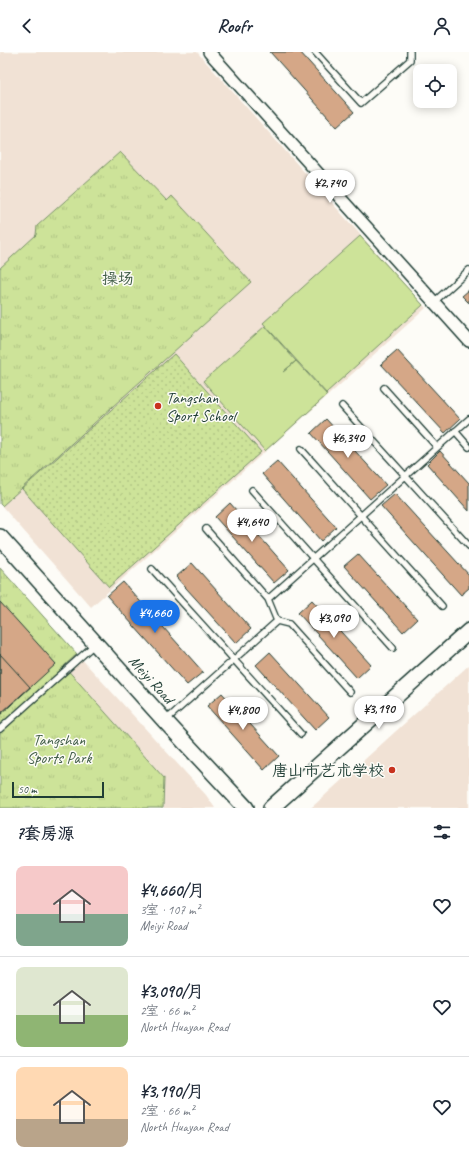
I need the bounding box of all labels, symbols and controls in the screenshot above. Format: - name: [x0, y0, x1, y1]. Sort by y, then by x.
- icon: back: [16, 15, 38, 37]
- text: Roofr: [217, 15, 252, 37]
- icon: person: [431, 15, 453, 37]
- map controls: [413, 64, 457, 108]
- button: locate: [413, 64, 457, 108]
- pin: ¥2,740: [297, 170, 363, 204]
- text: ¥2,740: [314, 175, 346, 191]
- park label: 操场: [102, 269, 134, 289]
- place label: Tangshan Sport School: [166, 388, 238, 426]
- marker: Tangshan Sport School: [153, 401, 163, 411]
- pin: ¥6,340: [315, 425, 381, 459]
- text: ¥6,340: [332, 430, 364, 446]
- pin: ¥4,640: [219, 509, 285, 543]
- text: ¥4,640: [236, 514, 268, 530]
- pin: ¥4,660: [122, 600, 188, 634]
- text: ¥4,660: [139, 605, 171, 621]
- pin: ¥3,090: [301, 605, 367, 639]
- text: ¥3,090: [318, 610, 350, 626]
- street label: Meiyi Road: [124, 651, 180, 710]
- pin: ¥3,190: [346, 696, 412, 730]
- pin: ¥4,800: [210, 697, 276, 731]
- text: ¥3,190: [363, 701, 395, 717]
- text: ¥4,800: [227, 702, 259, 718]
- park label: Tangshan Sports Park: [27, 730, 92, 768]
- place label: 唐山市艺术学校: [272, 761, 384, 781]
- marker: 唐山市艺术学校: [387, 765, 397, 775]
- scale bar: [12, 780, 104, 799]
- text: 50 m: [18, 782, 37, 796]
- icon: filters: [431, 821, 453, 843]
- text: 7套房源: [16, 823, 75, 844]
- text: ¥4,660/月: [140, 880, 205, 901]
- icon: home: [48, 882, 96, 930]
- icon: heart: [431, 895, 453, 917]
- text: 3室 · 107 m²: [140, 902, 200, 918]
- text: Meiyi Road: [140, 918, 187, 934]
- text: ¥3,090/月: [140, 981, 204, 1002]
- icon: home: [48, 983, 96, 1031]
- icon: heart: [431, 996, 453, 1018]
- text: 2室 · 66 m²: [140, 1003, 194, 1019]
- text: North Huayan Road: [140, 1019, 229, 1035]
- text: ¥3,190/月: [140, 1081, 204, 1102]
- icon: home: [48, 1083, 96, 1131]
- icon: heart: [431, 1096, 453, 1118]
- text: 2室 · 66 m²: [140, 1103, 194, 1119]
- text: North Huayan Road: [140, 1119, 229, 1135]

